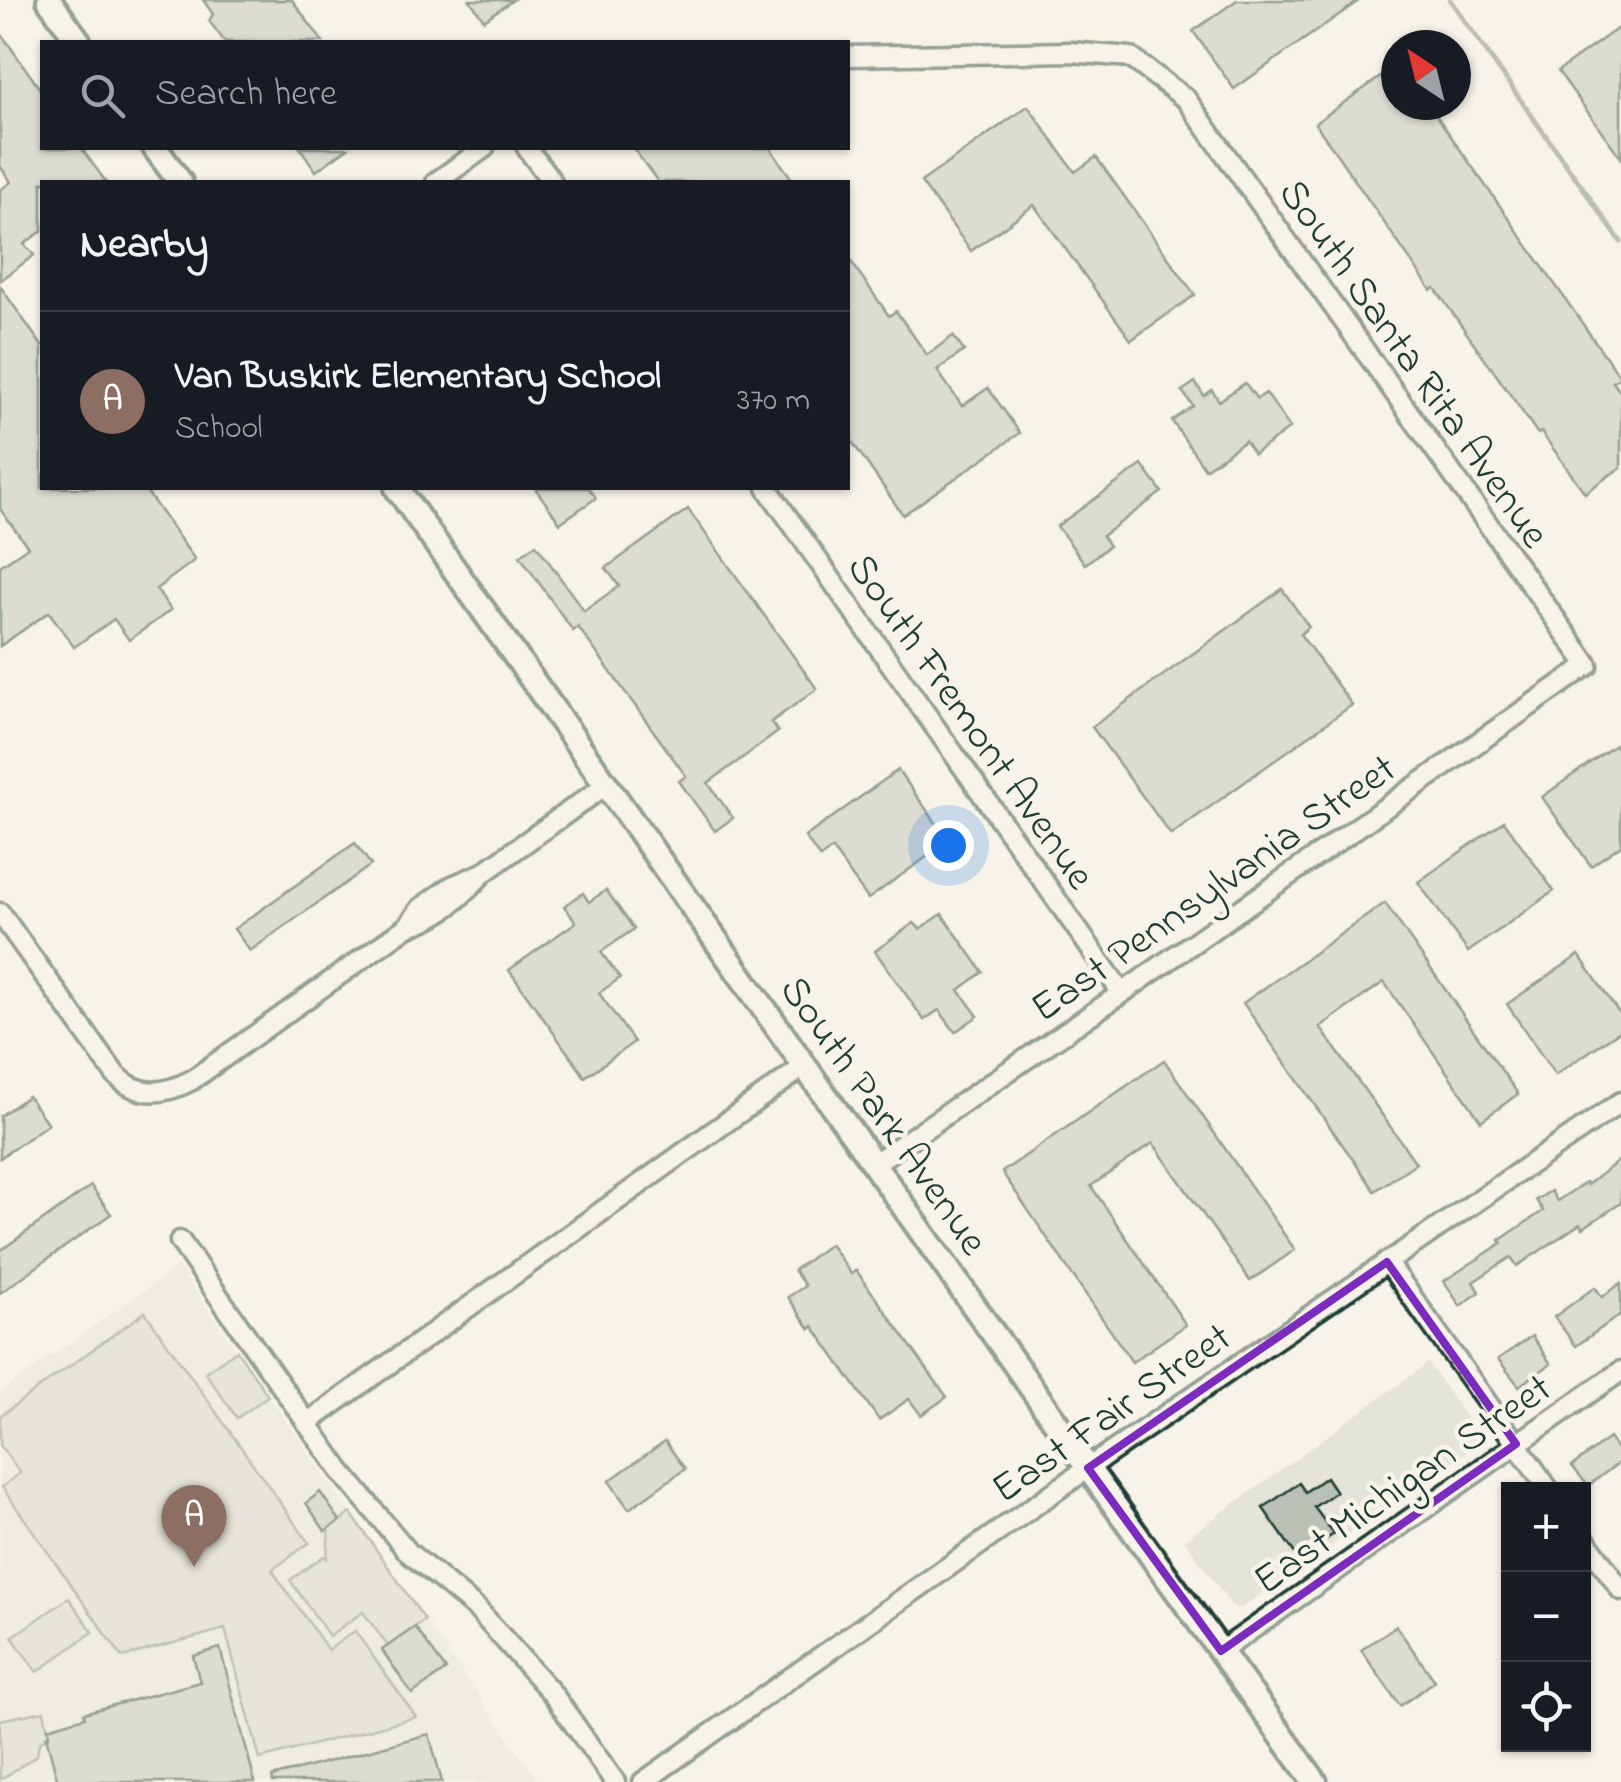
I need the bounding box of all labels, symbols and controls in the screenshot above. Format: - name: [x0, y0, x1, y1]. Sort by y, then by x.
- north arrow: [1381, 30, 1471, 120]
- search box: [40, 40, 850, 150]
- text: Search here: [155, 67, 337, 123]
- icon: search: [75, 68, 130, 123]
- street label: South Santa Rita Avenue: [1262, 167, 1563, 562]
- text: Nearby: [80, 215, 208, 276]
- text: Van Buskirk Elementary School: [175, 350, 661, 406]
- text: A: [103, 378, 122, 425]
- text: 370 m: [737, 378, 810, 425]
- text: School: [175, 406, 263, 453]
- street label: South Fremont Avenue: [830, 542, 1109, 903]
- street label: East Pennsylvania Street: [1019, 740, 1410, 1039]
- your location: [923, 820, 974, 871]
- street label: South Park Avenue: [763, 964, 1002, 1269]
- street label: East Fair Street: [980, 1309, 1245, 1520]
- street label: East Michigan Street: [1242, 1360, 1565, 1612]
- map controls: [1501, 1482, 1591, 1752]
- button: +: [1501, 1482, 1591, 1572]
- pin: A: [162, 1484, 226, 1567]
- button: −: [1501, 1572, 1591, 1662]
- button: locate: [1501, 1662, 1591, 1752]

